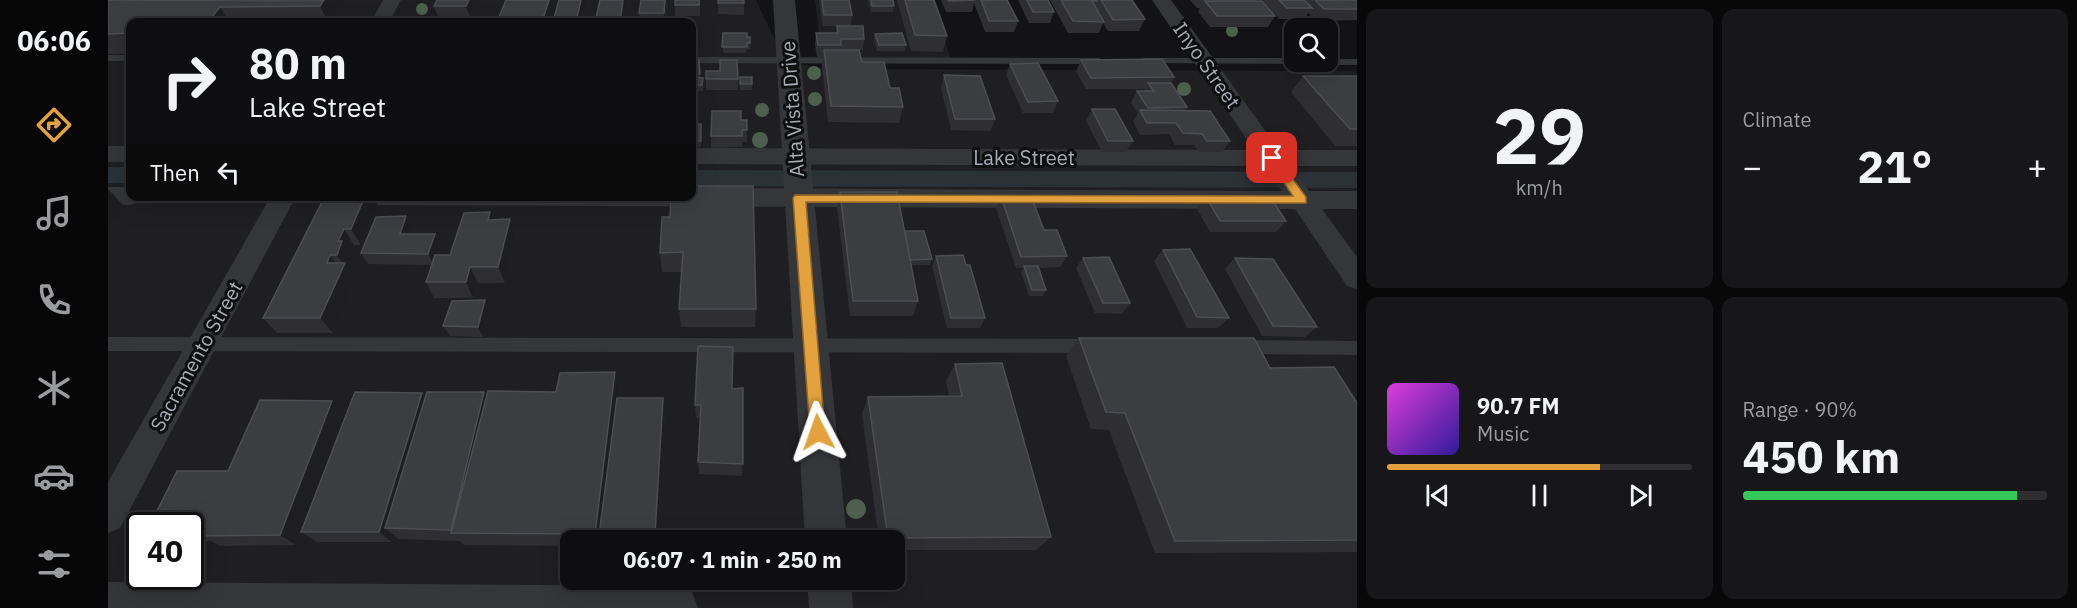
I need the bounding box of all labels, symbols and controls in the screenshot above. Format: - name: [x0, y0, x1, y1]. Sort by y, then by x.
- street label: Inyo Street: [1167, 16, 1247, 114]
- map controls: [1284, 18, 1338, 72]
- button: search: [1284, 18, 1338, 72]
- text: 06:06: [17, 23, 91, 58]
- text: 80 m: [249, 36, 347, 91]
- street label: Alta Vista Drive: [774, 40, 810, 178]
- icon: right: [150, 42, 228, 120]
- text: 29: [1492, 84, 1586, 185]
- text: Lake Street: [249, 89, 386, 124]
- icon: directions: [33, 104, 75, 146]
- text: Climate: [1743, 106, 1811, 133]
- pin: [1246, 132, 1297, 183]
- text: 21°: [1857, 137, 1932, 195]
- icon: arrive: [1255, 141, 1288, 174]
- street label: Lake Street: [973, 144, 1075, 171]
- text: −: [1743, 145, 1762, 188]
- text: +: [2027, 145, 2047, 188]
- icon: left: [212, 156, 245, 189]
- text: Then: [150, 158, 200, 187]
- text: km/h: [1516, 174, 1563, 201]
- icon: music: [33, 192, 75, 234]
- street label: Sacramento Street: [144, 276, 248, 436]
- icon: phone: [33, 279, 75, 321]
- icon: climate: [33, 367, 75, 409]
- text: 90.7 FM: [1477, 391, 1560, 420]
- text: Range · 90%: [1743, 396, 1857, 423]
- position arrow: [786, 400, 850, 464]
- text: Music: [1477, 420, 1529, 447]
- text: 450 km: [1743, 427, 1900, 485]
- icon: car: [33, 455, 75, 497]
- icon: previous: [1421, 479, 1454, 512]
- icon: pause: [1523, 479, 1556, 512]
- icon: next: [1624, 479, 1657, 512]
- speed limit sign: 40: [126, 512, 204, 590]
- icon: filters: [33, 543, 75, 585]
- text: 06:07 · 1 min · 250 m: [623, 545, 842, 574]

